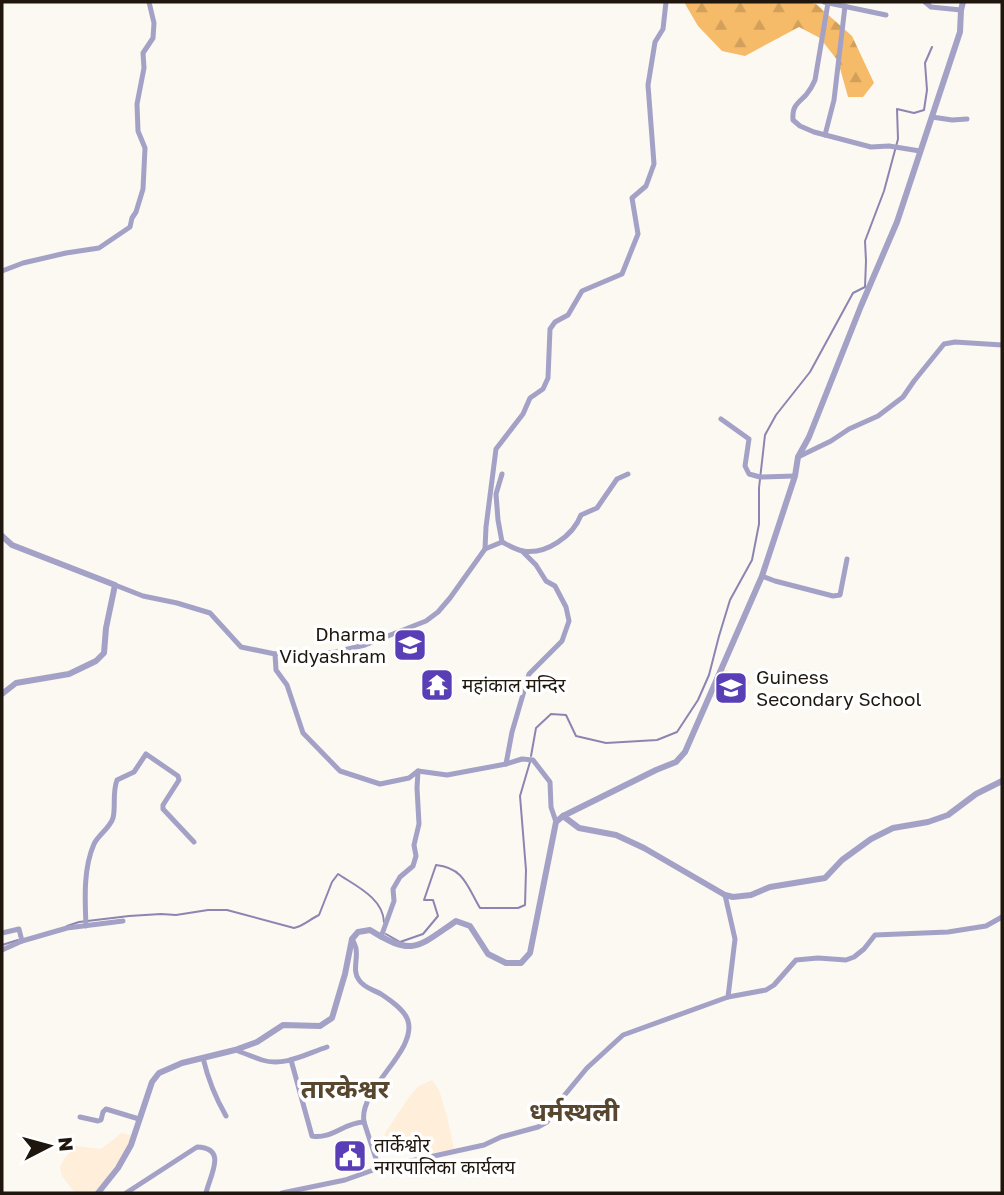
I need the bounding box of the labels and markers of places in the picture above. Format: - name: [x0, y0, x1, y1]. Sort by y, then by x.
- place label: Dharma Vidyashram: [279, 622, 386, 667]
- school or university icon: Dharma Vidyashram: [391, 626, 429, 664]
- place label: Guiness Secondary School: [756, 665, 922, 710]
- temple icon: महांकाल मन्दिर: [418, 666, 456, 704]
- school or university icon: Guiness Secondary School: [712, 669, 750, 707]
- place label: महांकाल मन्दिर: [462, 673, 567, 696]
- place label: तार्केश्वोर नगरपालिका कार्यलय: [374, 1133, 516, 1178]
- public building icon: तार्केश्वोर नगरपालिका कार्यलय: [331, 1137, 369, 1175]

